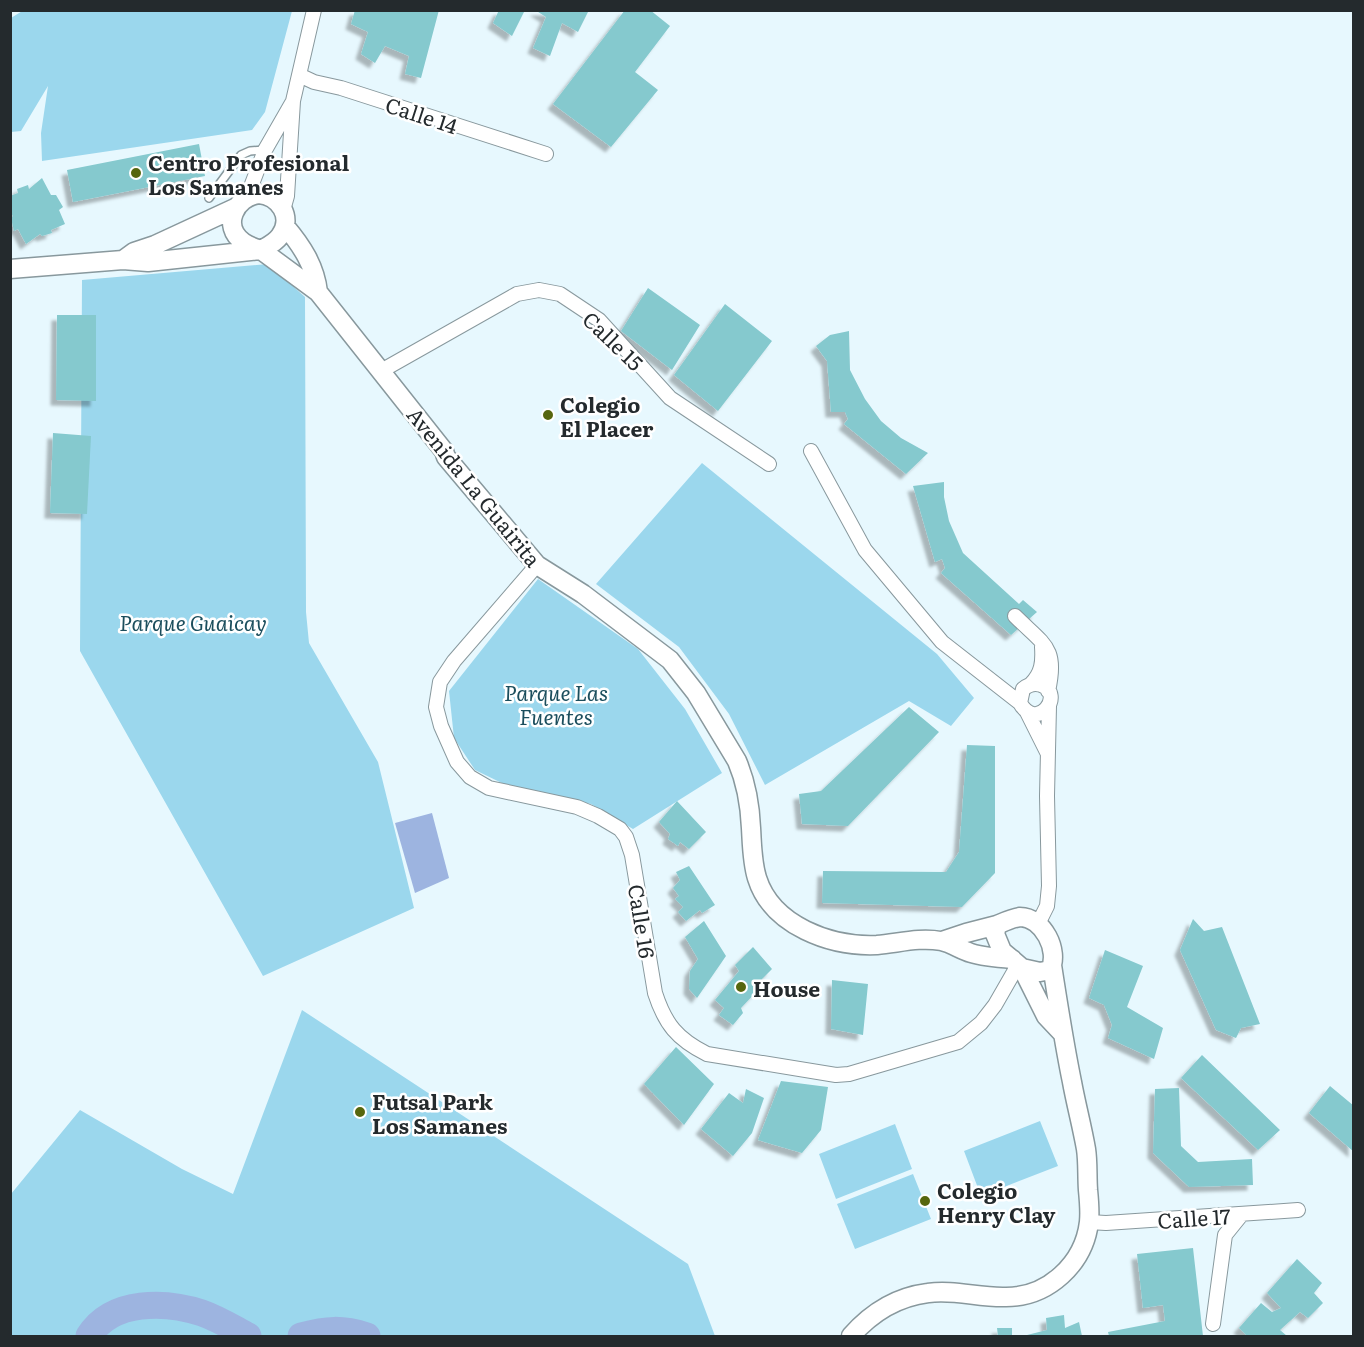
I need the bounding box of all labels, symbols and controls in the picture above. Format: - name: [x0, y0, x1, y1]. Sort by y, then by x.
- street label: Calle 14: [382, 88, 462, 140]
- place label: Centro Profesional Los Samanes: [148, 146, 350, 201]
- marker: Centro Profesional Los Samanes: [129, 166, 143, 180]
- street label: Calle 15: [577, 303, 651, 377]
- place label: Colegio El Placer: [560, 388, 654, 443]
- street label: Avenida La Guairita: [401, 399, 550, 573]
- marker: Colegio El Placer: [541, 408, 555, 422]
- park label: Parque Guaicay: [119, 606, 267, 637]
- park label: Parque Las Fuentes: [504, 676, 608, 731]
- street label: Calle 16: [622, 882, 664, 960]
- place label: House: [753, 972, 820, 1003]
- marker: House: [734, 980, 748, 994]
- place label: Futsal Park Los Samanes: [372, 1085, 507, 1140]
- marker: Futsal Park Los Samanes: [353, 1105, 367, 1119]
- place label: Colegio Henry Clay: [937, 1174, 1056, 1229]
- marker: Colegio Henry Clay: [918, 1194, 932, 1208]
- street label: Calle 17: [1156, 1199, 1232, 1235]

